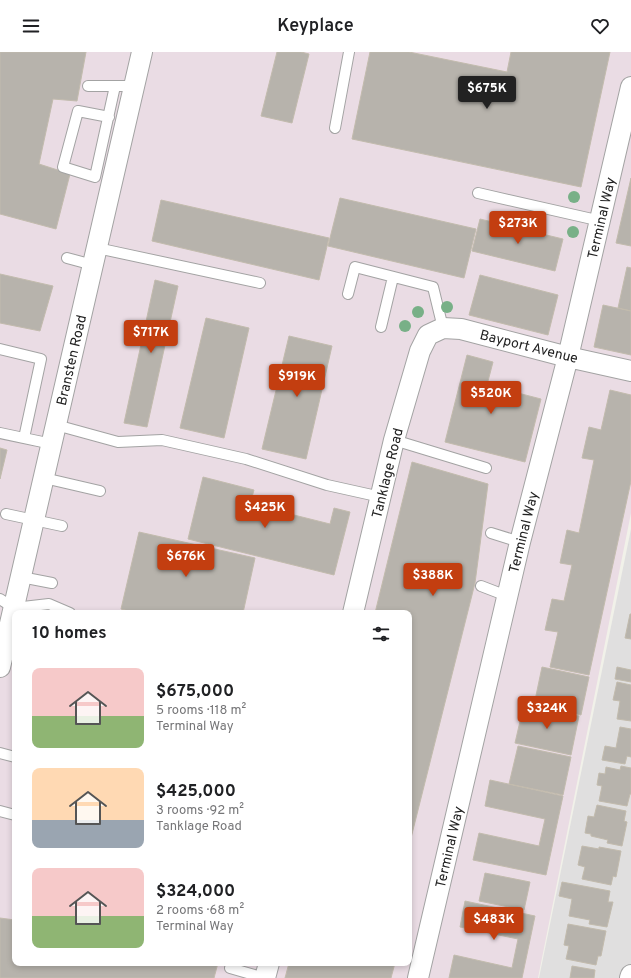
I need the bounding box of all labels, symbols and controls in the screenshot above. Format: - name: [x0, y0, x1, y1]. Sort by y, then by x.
- icon: menu: [20, 15, 42, 37]
- text: Keyplace: [277, 15, 354, 38]
- icon: heart: [589, 15, 611, 37]
- pin: $675K: [459, 76, 515, 110]
- text: $675K: [467, 81, 507, 97]
- street label: Terminal Way: [585, 176, 620, 261]
- pin: $273K: [490, 211, 546, 245]
- text: $273K: [498, 216, 538, 232]
- street label: Bransten Road: [54, 313, 91, 407]
- pin: $717K: [123, 320, 179, 354]
- text: $717K: [133, 325, 169, 341]
- street label: Bayport Avenue: [478, 327, 579, 368]
- pin: $919K: [269, 364, 325, 398]
- text: $919K: [278, 369, 316, 385]
- pin: $520K: [463, 381, 519, 415]
- text: $520K: [470, 386, 512, 402]
- street label: Tanklage Road: [369, 426, 408, 520]
- street label: Terminal Way: [506, 490, 543, 575]
- pin: $425K: [237, 495, 293, 529]
- text: $425K: [244, 500, 286, 516]
- pin: $676K: [158, 544, 214, 578]
- text: $676K: [166, 549, 206, 565]
- pin: $388K: [405, 563, 461, 597]
- text: $388K: [412, 568, 454, 584]
- text: 10 homes: [32, 623, 107, 645]
- icon: filters: [370, 623, 392, 645]
- text: $675,000: [156, 681, 234, 703]
- icon: home: [64, 684, 112, 732]
- pin: $324K: [519, 696, 575, 730]
- text: $324K: [527, 701, 567, 717]
- text: 5 rooms · 118 m²: [156, 703, 246, 719]
- text: Terminal Way: [156, 719, 234, 735]
- text: $425,000: [156, 781, 236, 803]
- icon: home: [64, 784, 112, 832]
- text: 3 rooms · 92 m²: [156, 803, 244, 819]
- street label: Terminal Way: [433, 805, 468, 890]
- text: Tanklage Road: [156, 819, 242, 835]
- text: $324,000: [156, 881, 235, 903]
- icon: home: [64, 884, 112, 932]
- text: 2 rooms · 68 m²: [156, 903, 244, 919]
- pin: $483K: [466, 907, 522, 941]
- text: $483K: [473, 912, 515, 928]
- text: Terminal Way: [156, 919, 234, 935]

